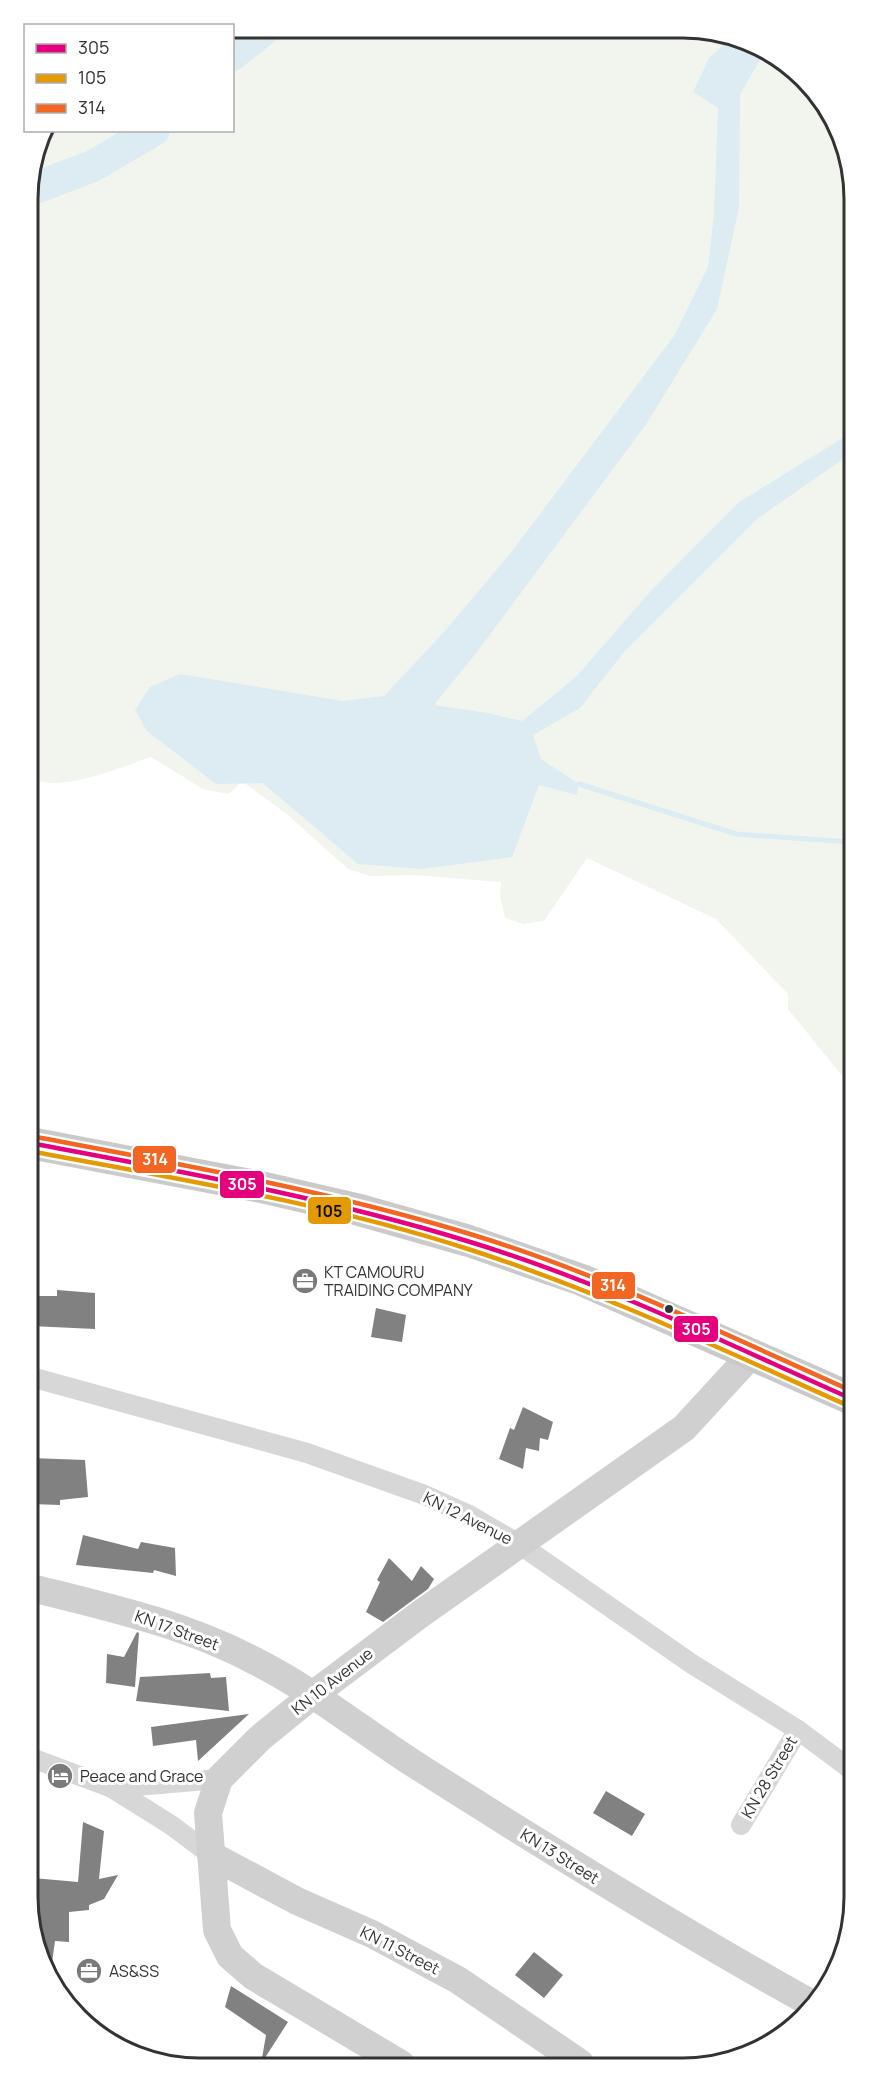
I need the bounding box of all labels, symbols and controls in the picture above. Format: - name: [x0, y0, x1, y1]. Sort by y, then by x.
- legend: [24, 24, 234, 132]
- text: 305: [78, 35, 109, 59]
- text: 105: [78, 65, 106, 89]
- text: 314: [78, 95, 106, 119]
- line badge: 314: [132, 1145, 177, 1174]
- text: 314: [142, 1148, 168, 1170]
- line badge: 305: [219, 1170, 265, 1199]
- text: 305: [227, 1173, 257, 1195]
- line badge: 105: [307, 1196, 352, 1225]
- text: 105: [316, 1200, 342, 1222]
- place label: KT CAMOURU TRAIDING COMPANY: [324, 1261, 473, 1301]
- office icon: KT CAMOURU TRAIDING COMPANY: [290, 1266, 320, 1296]
- line badge: 314: [591, 1271, 636, 1300]
- text: 314: [600, 1274, 626, 1296]
- unlabelled marker: [663, 1303, 675, 1315]
- line badge: 305: [673, 1315, 719, 1343]
- text: 305: [681, 1318, 711, 1340]
- street label: KN 12 Avenue: [420, 1486, 516, 1550]
- street label: KN 17 Street: [132, 1605, 222, 1655]
- street label: KN 10 Avenue: [287, 1642, 377, 1720]
- street label: KN 28 Street: [736, 1732, 802, 1822]
- hotel icon: Peace and Grace: [45, 1761, 75, 1791]
- place label: Peace and Grace: [80, 1765, 203, 1787]
- street label: KN 13 Street: [516, 1823, 604, 1889]
- street label: KN 11 Street: [357, 1921, 443, 1979]
- office icon: AS&SS: [74, 1956, 104, 1986]
- place label: AS&SS: [109, 1960, 159, 1982]

